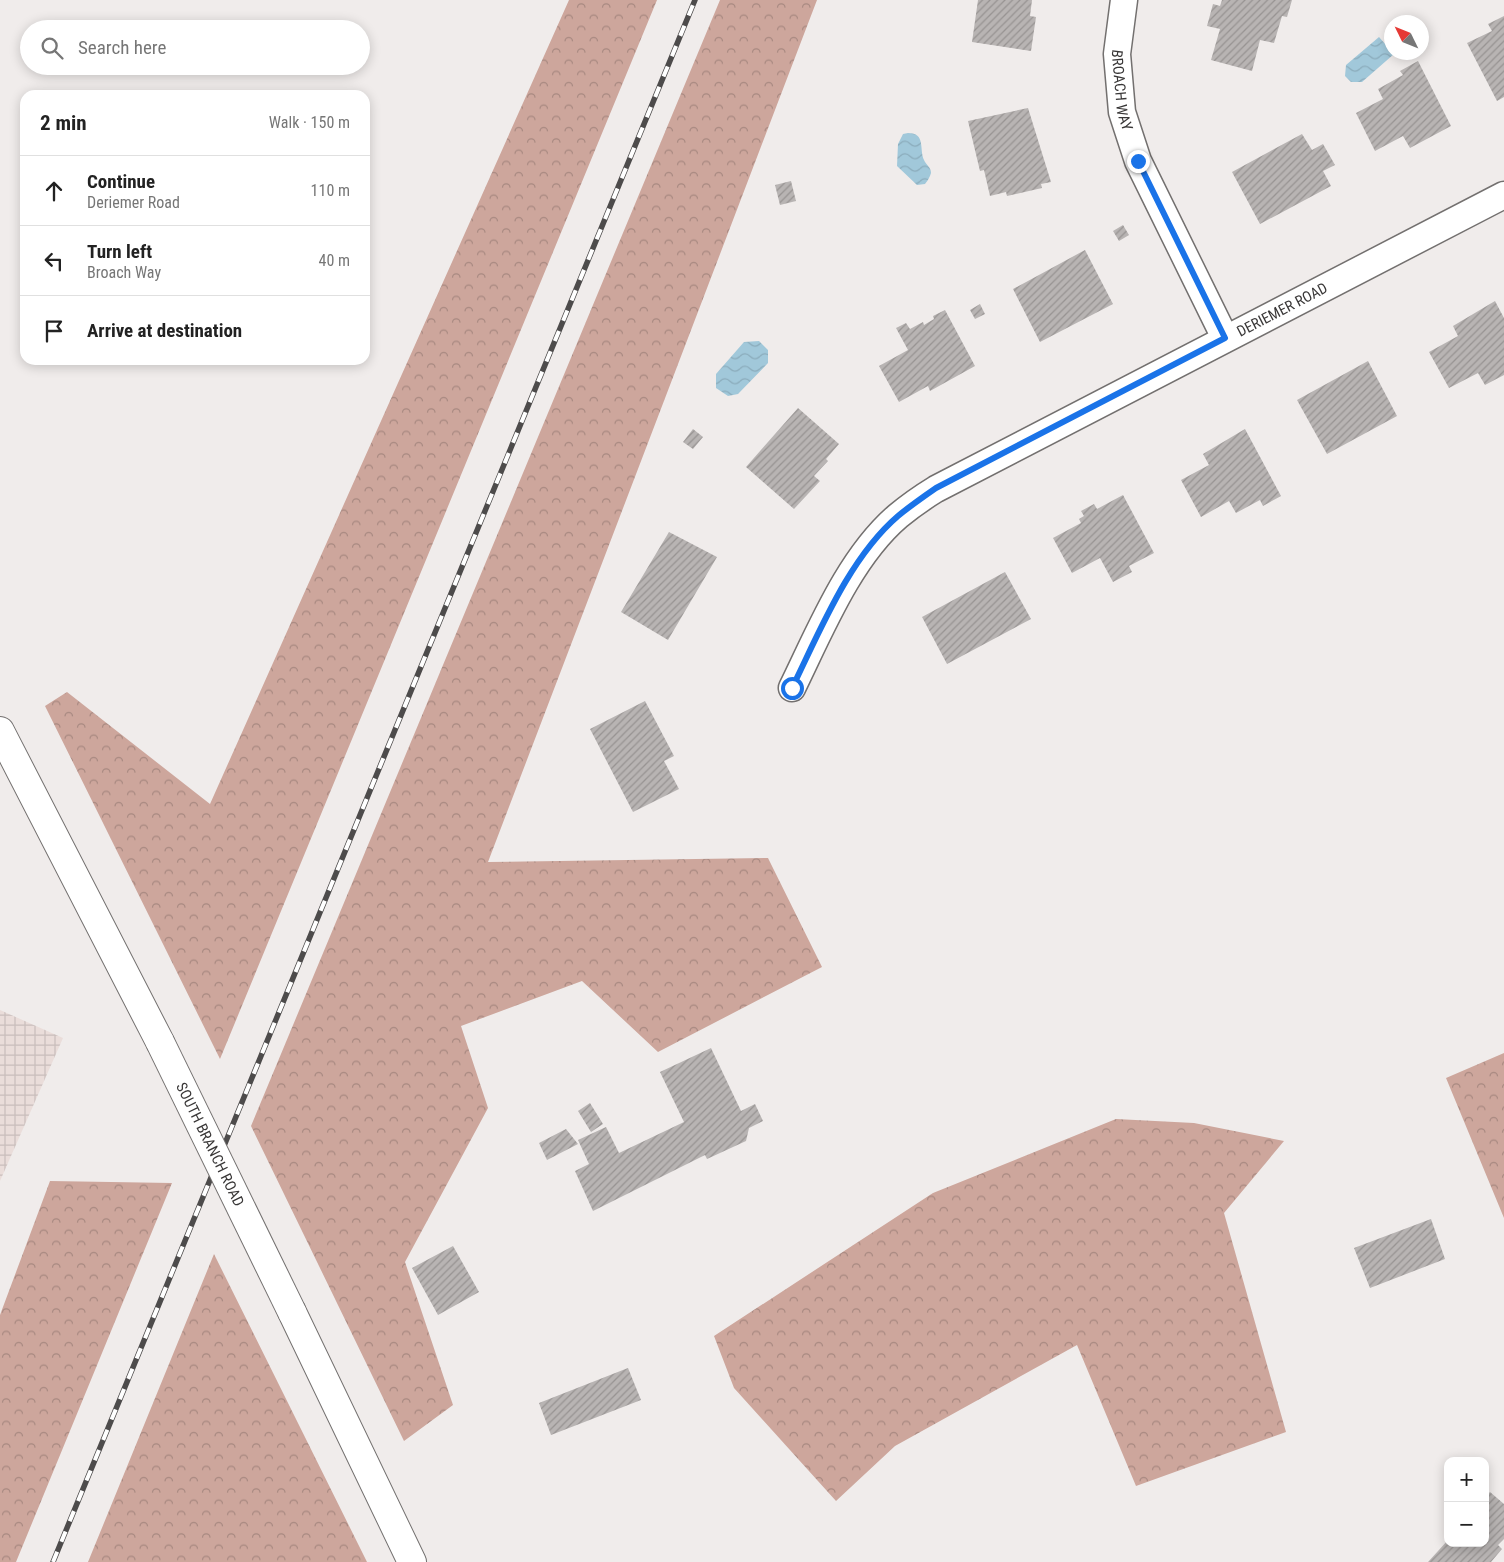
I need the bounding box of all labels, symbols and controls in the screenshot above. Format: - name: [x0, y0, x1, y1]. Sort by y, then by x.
- north arrow: [1384, 15, 1429, 60]
- search box: [20, 20, 370, 75]
- icon: search: [38, 34, 66, 62]
- text: Search here: [78, 36, 166, 59]
- street label: BROACH WAY: [1108, 48, 1137, 133]
- text: 2 min: [40, 111, 87, 135]
- text: Walk · 150 m: [269, 113, 350, 132]
- route end: [1127, 150, 1150, 173]
- text: Continue: [87, 170, 155, 193]
- icon: ahead: [40, 177, 68, 205]
- text: 110 m: [311, 181, 350, 200]
- text: Deriemer Road: [87, 193, 180, 212]
- text: Turn left: [87, 240, 152, 263]
- icon: left: [40, 247, 68, 275]
- text: 40 m: [318, 251, 350, 270]
- text: Broach Way: [87, 263, 161, 282]
- street label: DERIEMER ROAD: [1234, 279, 1331, 341]
- icon: arrive: [40, 317, 68, 345]
- text: Arrive at destination: [87, 319, 242, 342]
- route start: [781, 677, 804, 700]
- street label: SOUTH BRANCH ROAD: [172, 1080, 248, 1209]
- map controls: [1444, 1457, 1489, 1547]
- button: +: [1444, 1457, 1489, 1502]
- button: −: [1444, 1502, 1489, 1547]

